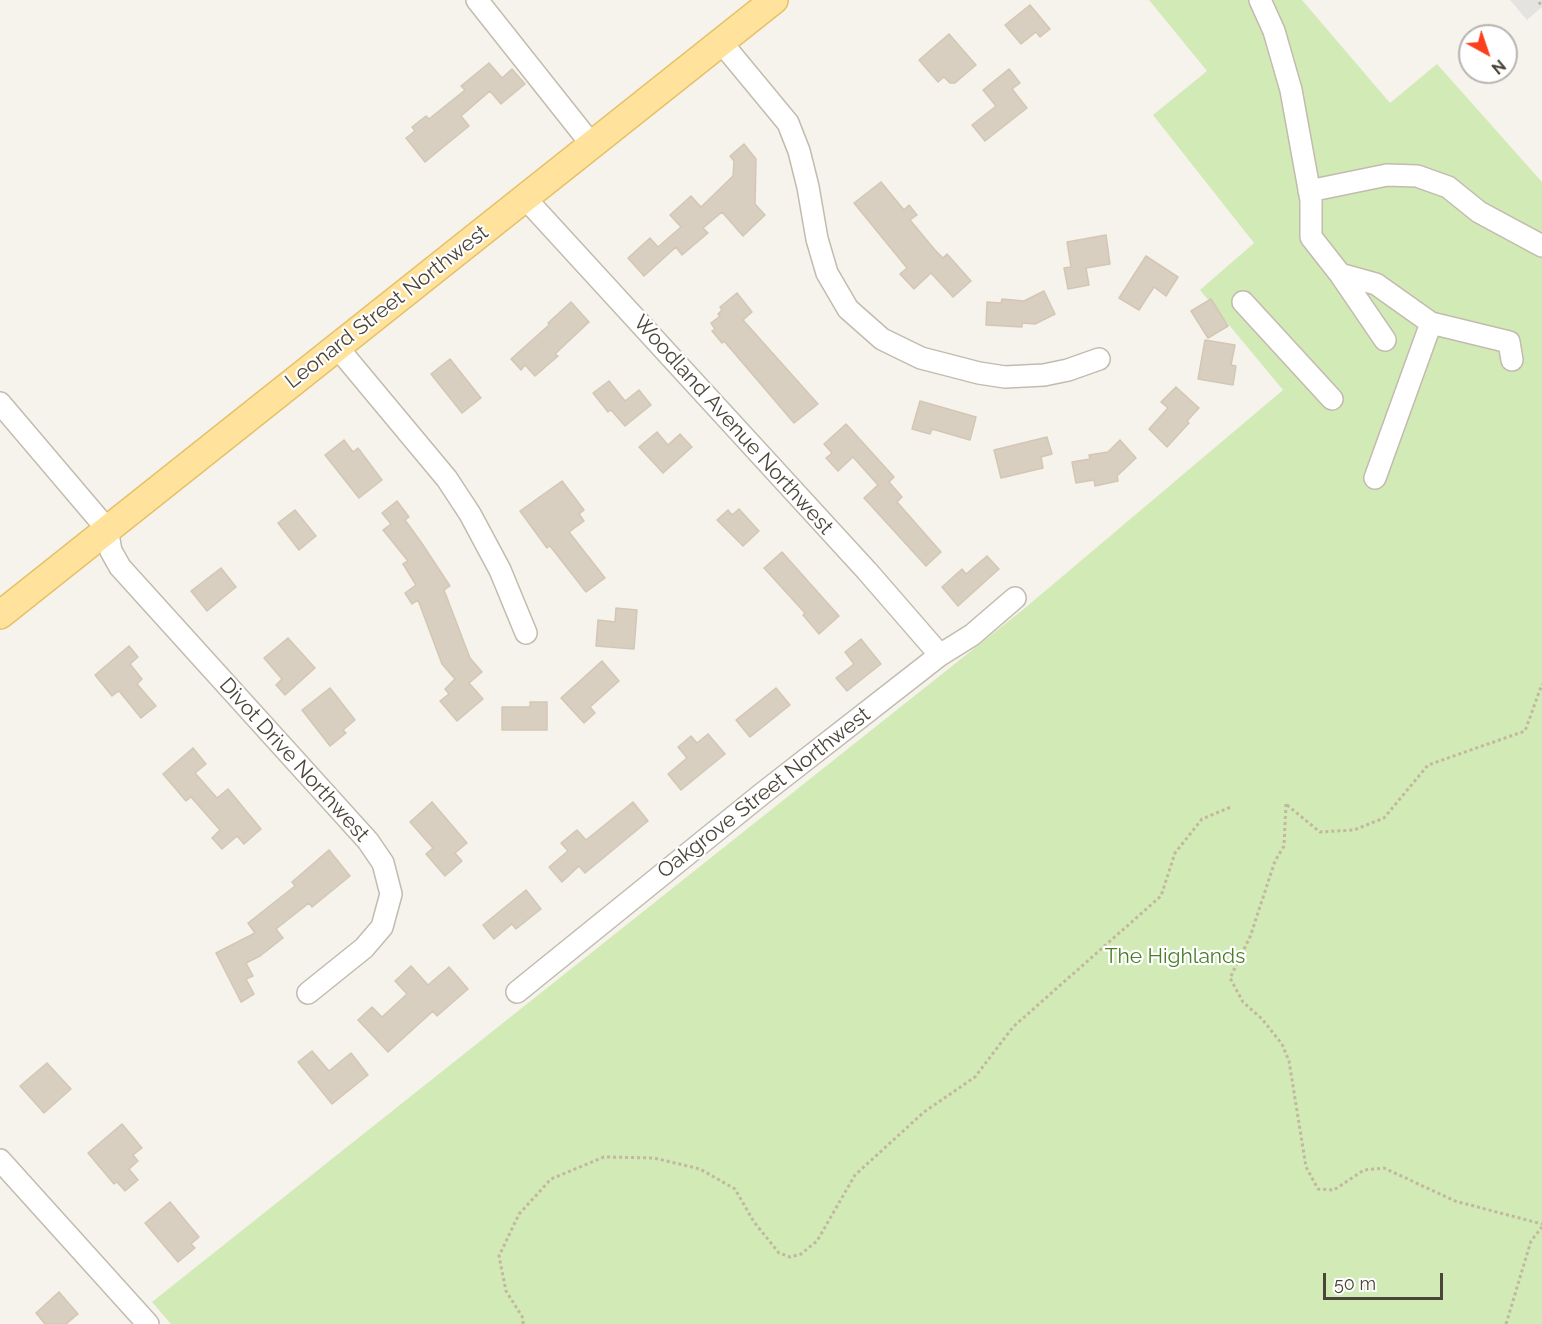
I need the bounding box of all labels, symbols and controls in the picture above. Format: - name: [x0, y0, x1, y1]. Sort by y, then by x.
- north arrow: [1458, 24, 1518, 84]
- text: N: [1488, 55, 1509, 78]
- street label: Leonard Street Northwest: [280, 220, 494, 394]
- street label: Woodland Avenue Northwest: [628, 310, 838, 540]
- street label: Divot Drive Northwest: [214, 673, 374, 847]
- street label: Oakgrove Street Northwest: [653, 702, 875, 884]
- park label: The Highlands: [1105, 944, 1245, 970]
- scale bar: [1326, 1261, 1446, 1299]
- text: 50 m: [1334, 1273, 1376, 1294]

